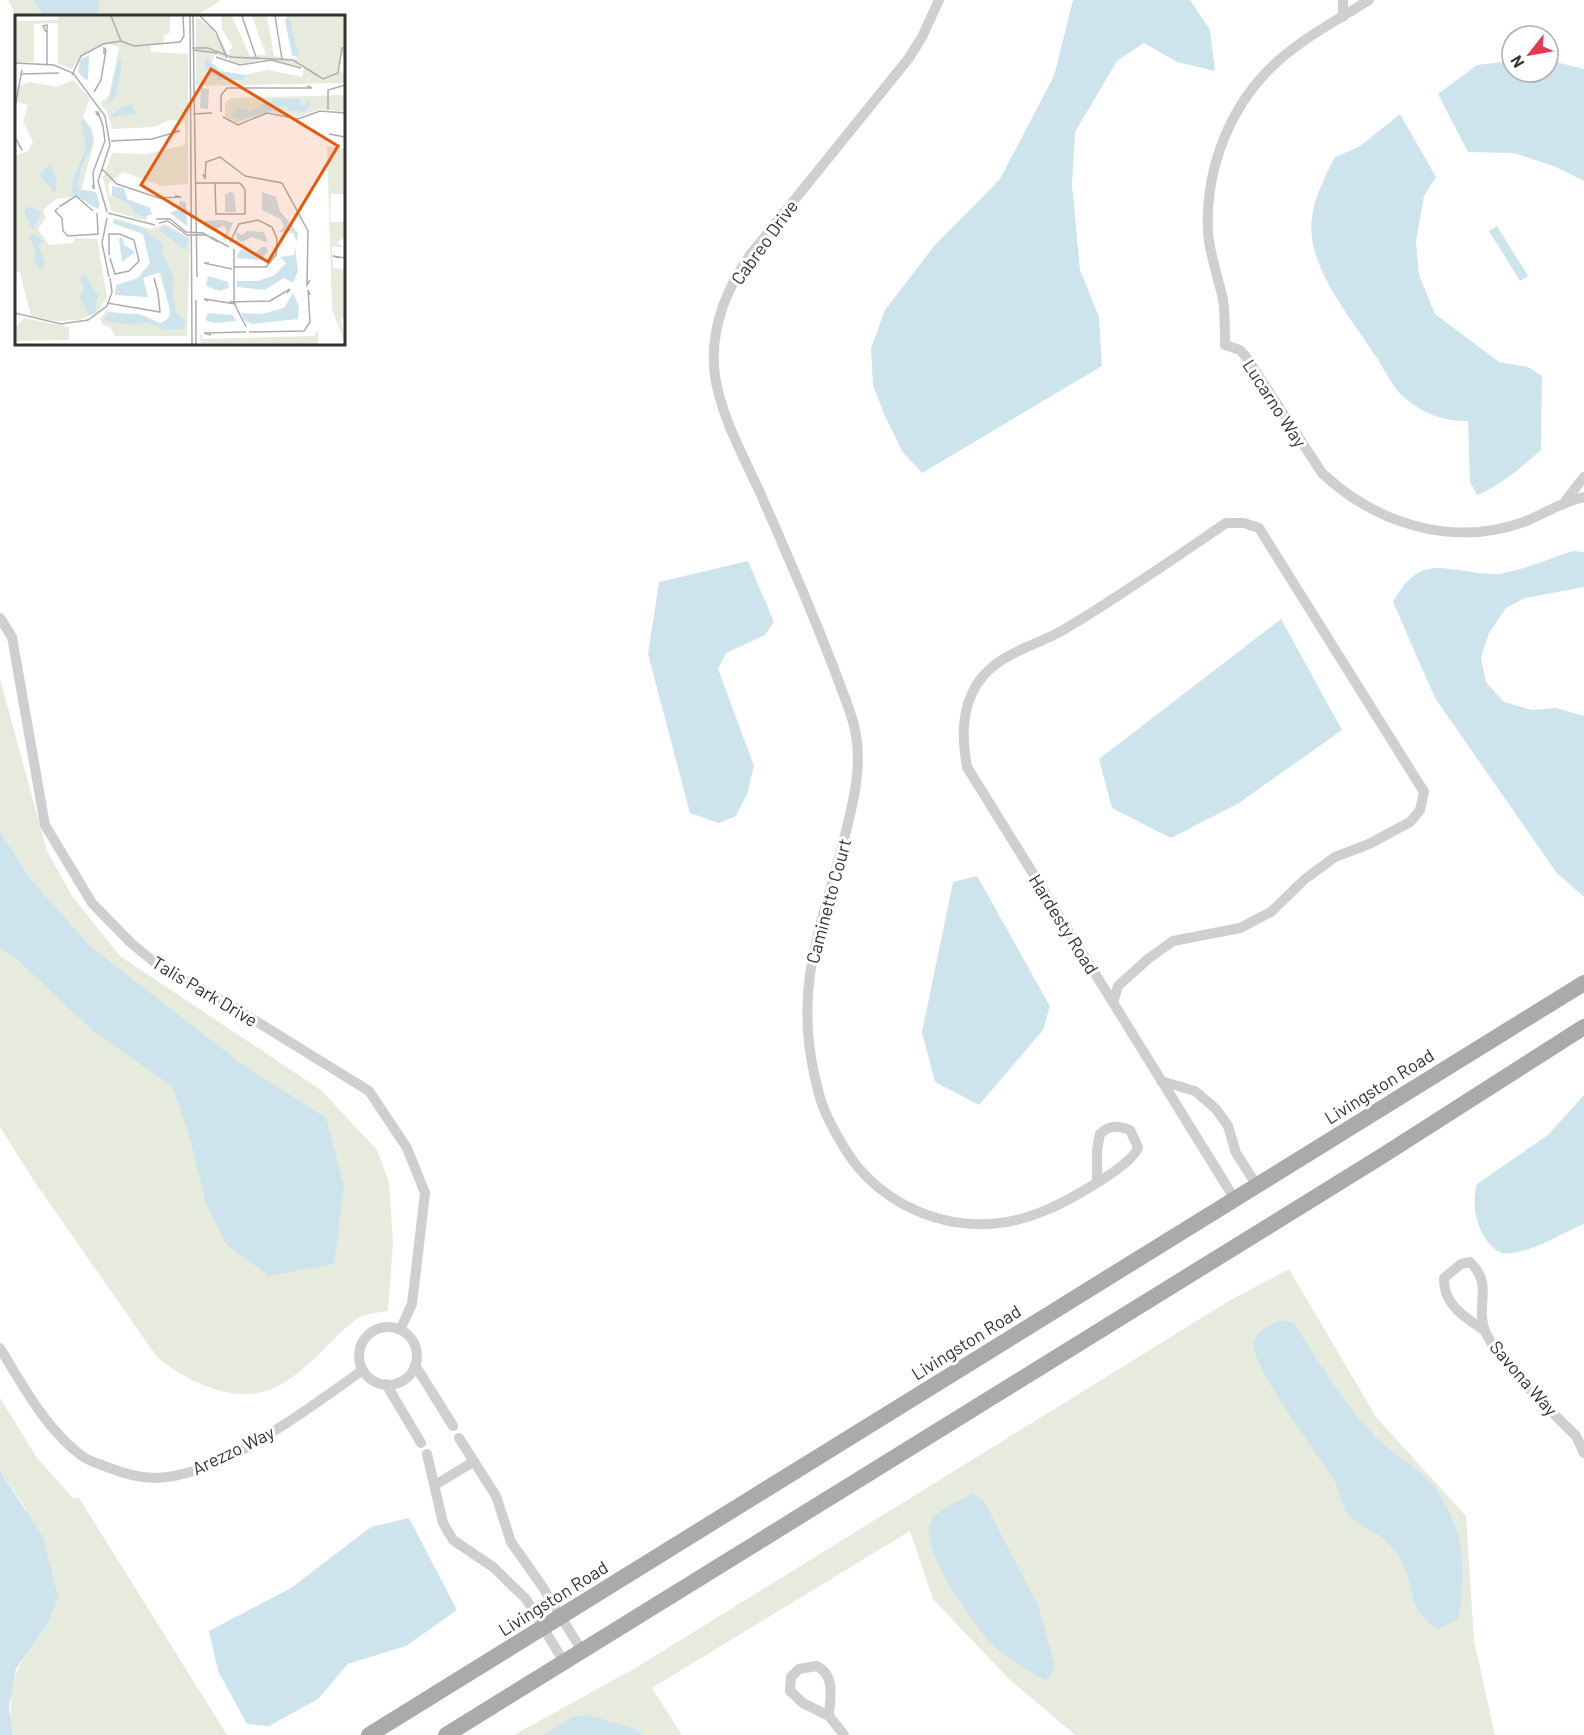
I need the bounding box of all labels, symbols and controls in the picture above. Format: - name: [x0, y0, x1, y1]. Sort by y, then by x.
- inset map: [15, 15, 345, 345]
- north arrow: [1500, 24, 1560, 84]
- text: N: [1506, 53, 1528, 71]
- street label: Cabreo Drive: [726, 195, 802, 289]
- street label: Lucarno Way: [1238, 355, 1312, 451]
- street label: Caminetto Court: [801, 836, 855, 966]
- street label: Hardesty Road: [1025, 870, 1103, 978]
- street label: Talis Park Drive: [148, 951, 262, 1031]
- street label: Livingston Road: [1320, 1044, 1438, 1128]
- street label: Livingston Road: [907, 1300, 1025, 1384]
- street label: Savona Way: [1485, 1336, 1563, 1420]
- street label: Arezzo Way: [188, 1421, 278, 1479]
- street label: Livingston Road: [494, 1556, 612, 1640]

